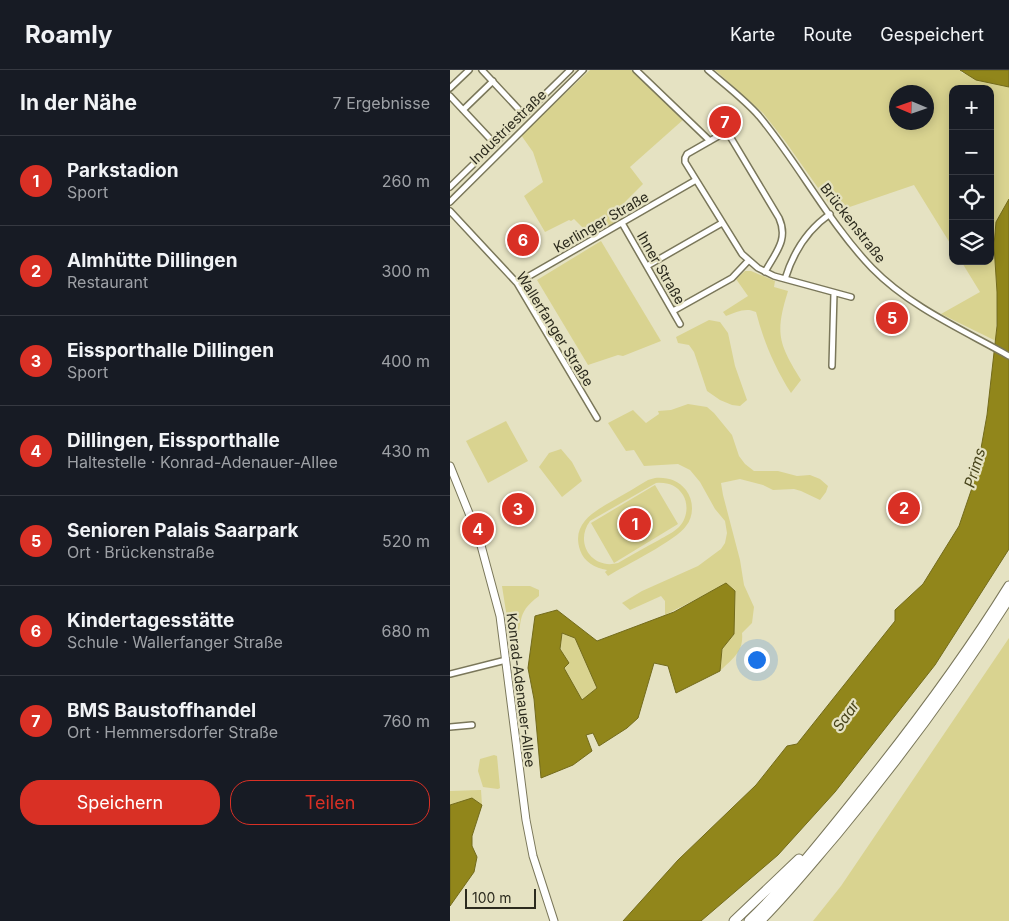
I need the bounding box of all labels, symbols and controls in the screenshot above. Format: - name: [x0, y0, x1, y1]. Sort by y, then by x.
- text: Roamly: [25, 20, 112, 49]
- text: Karte: [730, 24, 775, 45]
- text: Route: [803, 24, 852, 45]
- text: Gespeichert: [880, 24, 984, 45]
- north arrow: [889, 85, 934, 130]
- map controls: [949, 85, 994, 265]
- button: +: [949, 85, 994, 130]
- street label: Industriestraße: [466, 86, 549, 167]
- text: In der Nähe: [20, 90, 137, 115]
- text: 7 Ergebnisse: [333, 93, 430, 113]
- pin: 7: [709, 103, 741, 141]
- button: −: [949, 130, 994, 175]
- text: Parkstadion: [67, 159, 179, 182]
- text: 1: [33, 171, 39, 191]
- text: 260 m: [382, 171, 430, 191]
- button: locate: [949, 175, 994, 220]
- street label: Brückenstraße: [817, 179, 890, 266]
- text: Sport: [67, 182, 108, 202]
- street label: Kerlinger Straße: [550, 187, 651, 256]
- button: layers: [949, 220, 994, 265]
- pin: 6: [507, 221, 539, 259]
- street label: Ihner Straße: [634, 228, 689, 307]
- text: Almhütte Dillingen: [67, 249, 238, 272]
- text: 2: [31, 261, 41, 281]
- text: 300 m: [381, 261, 430, 281]
- street label: Wallerfanger Straße: [513, 268, 598, 389]
- text: Restaurant: [67, 272, 148, 292]
- pin: 5: [876, 299, 908, 337]
- text: Eissporthalle Dillingen: [67, 339, 274, 362]
- text: 3: [31, 351, 41, 371]
- text: 400 m: [381, 351, 430, 371]
- text: Sport: [67, 362, 108, 382]
- text: Dillingen, Eissporthalle: [67, 429, 280, 452]
- text: 4: [31, 441, 41, 461]
- text: 430 m: [381, 441, 430, 461]
- water label: Prims: [960, 446, 990, 490]
- text: Haltestelle · Konrad-Adenauer-Allee: [67, 452, 338, 472]
- pin: 2: [888, 489, 920, 527]
- pin: 3: [502, 490, 534, 528]
- pin: 1: [619, 505, 651, 543]
- pin: 4: [462, 510, 494, 548]
- text: Senioren Palais Saarpark: [67, 519, 299, 542]
- text: 5: [31, 531, 41, 551]
- text: 520 m: [382, 531, 430, 551]
- text: Ort · Brückenstraße: [67, 542, 215, 562]
- text: Kindertagesstätte: [67, 609, 234, 632]
- street label: Konrad-Adenauer-Allee: [504, 612, 539, 768]
- text: 6: [31, 621, 41, 641]
- text: 680 m: [382, 621, 430, 641]
- text: Schule · Wallerfanger Straße: [67, 632, 283, 652]
- your location: [744, 647, 770, 673]
- water label: Saar: [828, 696, 863, 735]
- text: BMS Baustoffhandel: [67, 699, 256, 722]
- text: 7: [31, 711, 41, 731]
- text: 760 m: [383, 711, 430, 731]
- text: Ort · Hemmersdorfer Straße: [67, 722, 278, 742]
- button: Speichern: [20, 780, 220, 825]
- button: Teilen: [230, 780, 430, 825]
- scale bar: [465, 886, 536, 909]
- text: 100 m: [472, 889, 512, 906]

